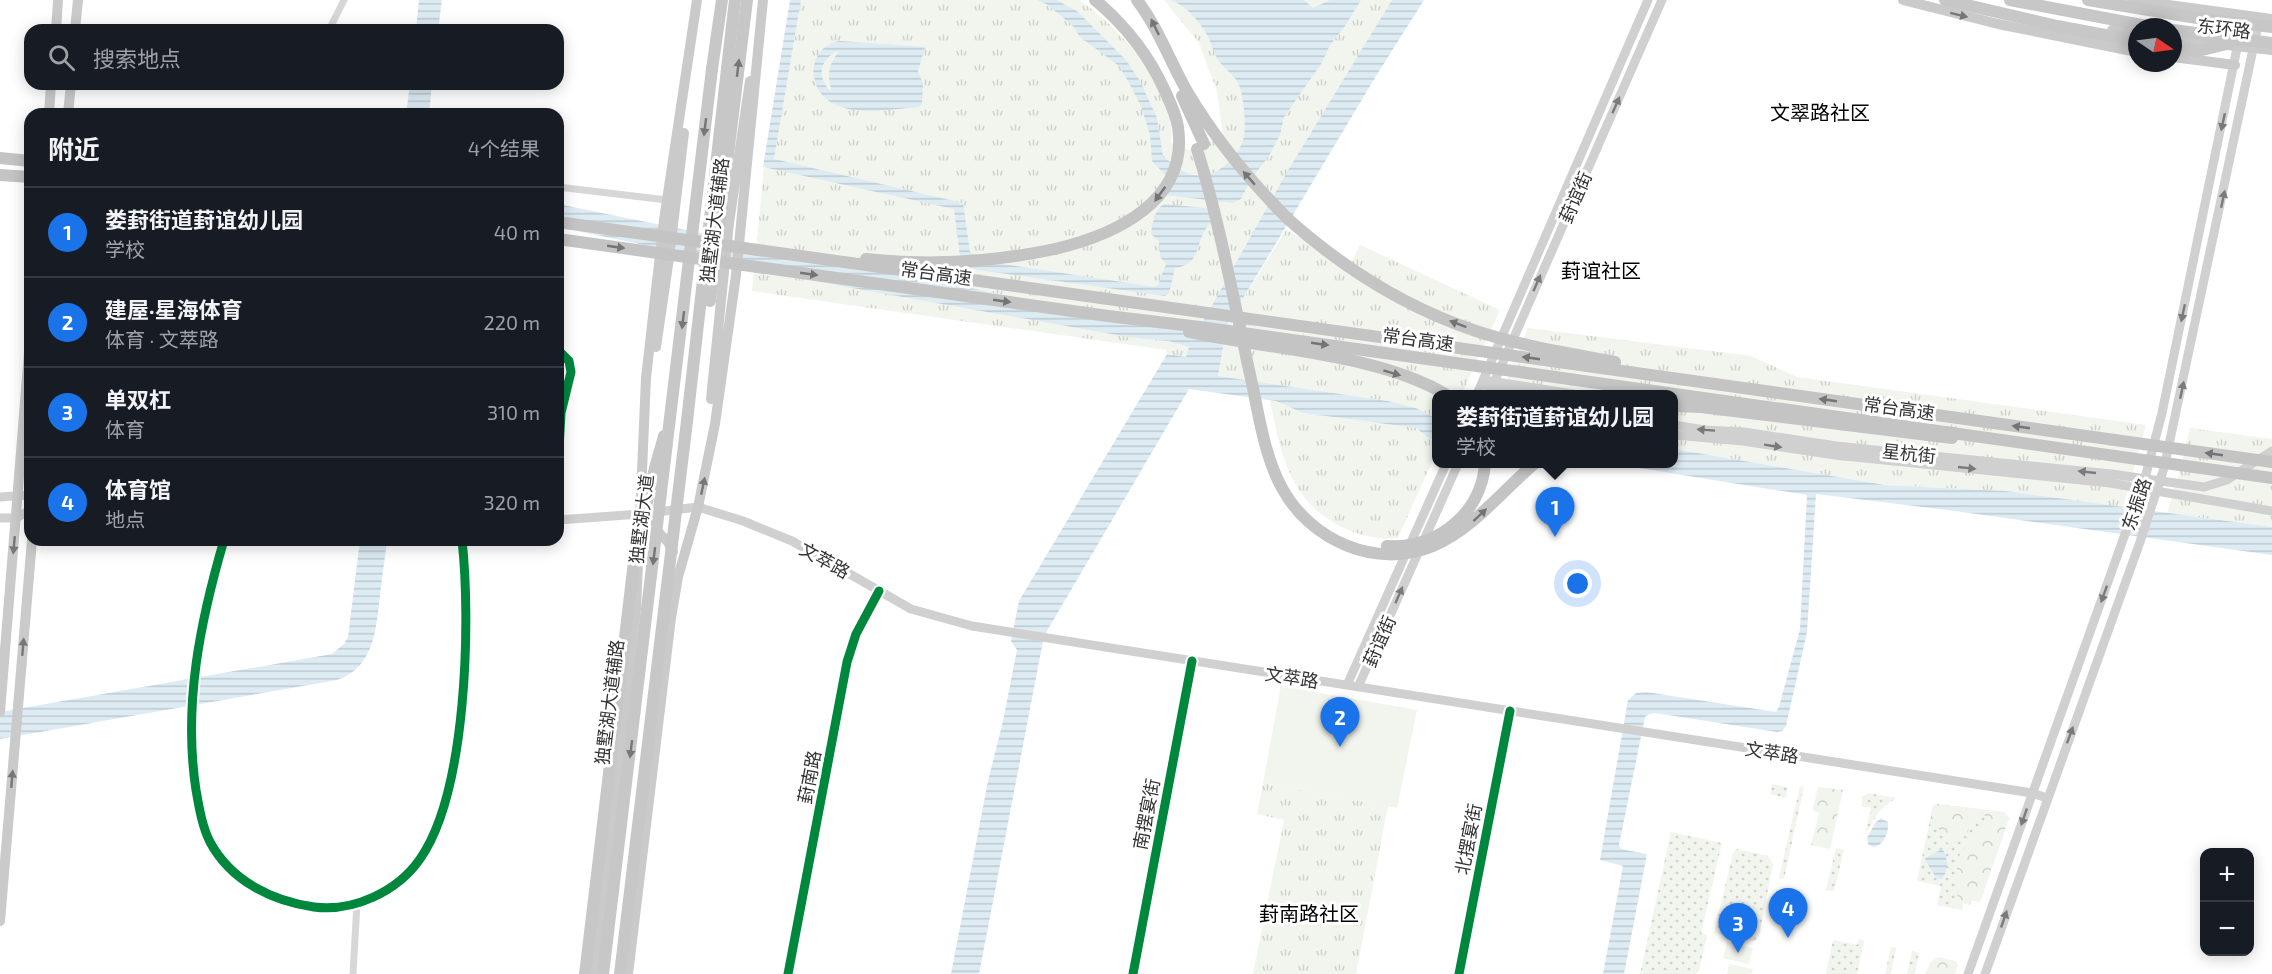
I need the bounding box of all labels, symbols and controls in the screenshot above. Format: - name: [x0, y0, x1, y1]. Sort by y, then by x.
- one-way arrow: [1950, 10, 1969, 20]
- street label: 东环路: [2196, 14, 2252, 42]
- north arrow: [2128, 18, 2182, 72]
- one-way arrow: [1151, 19, 1160, 36]
- search box: [24, 24, 564, 90]
- icon: search: [45, 41, 78, 74]
- text: 搜索地点: [93, 45, 181, 71]
- one-way arrow: [733, 59, 743, 78]
- one-way arrow: [1611, 95, 1621, 113]
- district label: 文翠路社区: [1770, 100, 1870, 124]
- one-way arrow: [2218, 113, 2227, 132]
- one-way arrow: [701, 117, 710, 136]
- text: 附近: [48, 133, 100, 164]
- text: 4个结果: [468, 136, 540, 160]
- street label: 独墅湖大道辅路: [695, 156, 733, 284]
- street label: 葑谊街: [1554, 168, 1596, 226]
- one-way arrow: [1243, 171, 1256, 186]
- one-way arrow: [1154, 185, 1166, 201]
- one-way arrow: [2218, 190, 2228, 209]
- text: 娄葑街道葑谊幼儿园: [105, 206, 303, 232]
- text: 1: [63, 220, 72, 244]
- text: 40 m: [494, 220, 540, 244]
- text: 学校: [105, 237, 145, 261]
- one-way arrow: [607, 242, 626, 251]
- street label: 常台高速: [899, 257, 973, 289]
- district label: 葑谊社区: [1561, 258, 1641, 282]
- one-way arrow: [800, 269, 819, 278]
- one-way arrow: [1533, 275, 1542, 292]
- text: 建屋·星海体育: [105, 296, 243, 322]
- one-way arrow: [993, 296, 1012, 305]
- one-way arrow: [2178, 304, 2187, 323]
- text: 2: [62, 310, 73, 334]
- text: 220 m: [483, 310, 540, 334]
- one-way arrow: [678, 311, 687, 330]
- one-way arrow: [1449, 319, 1467, 328]
- street label: 常台高速: [1381, 323, 1455, 355]
- text: 体育 · 文萃路: [105, 327, 219, 351]
- one-way arrow: [1311, 339, 1330, 348]
- one-way arrow: [1521, 353, 1540, 362]
- one-way arrow: [1383, 369, 1401, 378]
- one-way arrow: [2178, 380, 2187, 399]
- text: 单双杠: [105, 386, 171, 412]
- popup: [1432, 390, 1678, 468]
- street label: 常台高速: [1862, 392, 1936, 424]
- one-way arrow: [1818, 395, 1837, 404]
- text: 3: [62, 400, 73, 424]
- text: 310 m: [487, 400, 540, 424]
- text: 娄葑街道葑谊幼儿园: [1456, 403, 1654, 429]
- text: 体育: [105, 417, 145, 441]
- one-way arrow: [2011, 422, 2030, 431]
- one-way arrow: [1696, 425, 1715, 435]
- text: 学校: [1456, 434, 1496, 458]
- street label: 星杭街: [1881, 439, 1937, 467]
- one-way arrow: [1764, 442, 1783, 451]
- one-way arrow: [2204, 449, 2223, 458]
- one-way arrow: [1957, 463, 1976, 473]
- one-way arrow: [2078, 467, 2097, 476]
- street label: 独墅湖大道: [625, 473, 657, 565]
- street label: 东振路: [2117, 475, 2155, 533]
- text: 体育馆: [105, 476, 171, 502]
- one-way arrow: [699, 476, 708, 495]
- pin: 1: [1536, 488, 1574, 537]
- text: 4: [61, 490, 74, 514]
- text: 320 m: [484, 490, 540, 514]
- text: 地点: [105, 507, 145, 531]
- one-way arrow: [1472, 508, 1487, 522]
- one-way arrow: [9, 535, 19, 554]
- street label: 文萃路: [796, 537, 854, 583]
- one-way arrow: [650, 546, 659, 565]
- your location: [1563, 569, 1592, 598]
- one-way arrow: [2099, 585, 2108, 603]
- one-way arrow: [1394, 586, 1404, 604]
- street label: 葑谊街: [1358, 612, 1400, 670]
- one-way arrow: [18, 637, 27, 656]
- street label: 独墅湖大道辅路: [590, 638, 628, 766]
- street label: 文萃路: [1264, 662, 1320, 692]
- pin: 2: [1320, 698, 1360, 747]
- one-way arrow: [2065, 726, 2075, 744]
- street label: 文萃路: [1744, 737, 1800, 767]
- one-way arrow: [626, 740, 636, 759]
- street label: 葑南路: [793, 748, 825, 806]
- one-way arrow: [7, 770, 16, 789]
- street label: 南摆宴街: [1128, 777, 1164, 851]
- street label: 北摆宴街: [1450, 802, 1486, 876]
- one-way arrow: [2018, 808, 2028, 826]
- map controls: [2200, 848, 2254, 956]
- button: +: [2200, 848, 2254, 902]
- pin: 4: [1768, 888, 1808, 938]
- district label: 葑南路社区: [1259, 901, 1359, 925]
- button: −: [2200, 902, 2254, 956]
- pin: 3: [1718, 904, 1758, 953]
- one-way arrow: [2000, 910, 2010, 928]

